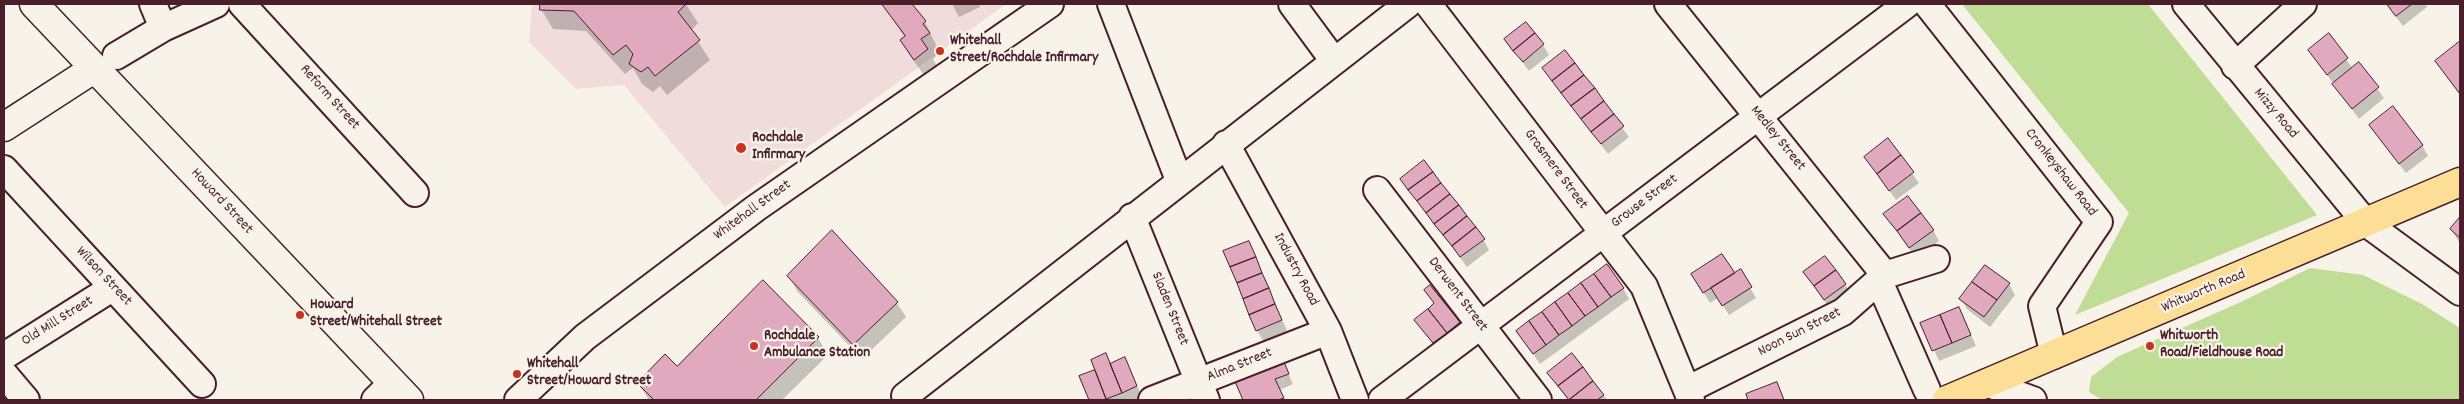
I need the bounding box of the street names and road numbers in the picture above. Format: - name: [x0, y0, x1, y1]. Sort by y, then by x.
- street label: Reform Street: [295, 62, 363, 134]
- street label: Mizzy Road: [2249, 85, 2301, 143]
- street label: Medley Street: [1745, 103, 1809, 175]
- street label: Cronkeyshaw Road: [2020, 125, 2100, 221]
- street label: Grasmere Street: [1519, 126, 1591, 214]
- street label: Howard Street: [186, 165, 256, 239]
- street label: Grouse Street: [1608, 171, 1682, 233]
- street label: Whitehall Street: [711, 177, 795, 245]
- street label: Industry Road: [1268, 230, 1322, 310]
- street label: Wilson Street: [71, 244, 135, 310]
- street label: Derwent Street: [1423, 254, 1491, 336]
- street label: Whitworth Road: [2159, 266, 2249, 318]
- street label: Sladen Street: [1146, 270, 1192, 348]
- street label: Old Mill Street: [19, 293, 97, 351]
- street label: Noon Sun Street: [1755, 304, 1845, 362]
- street label: Alma Street: [1205, 345, 1275, 387]

